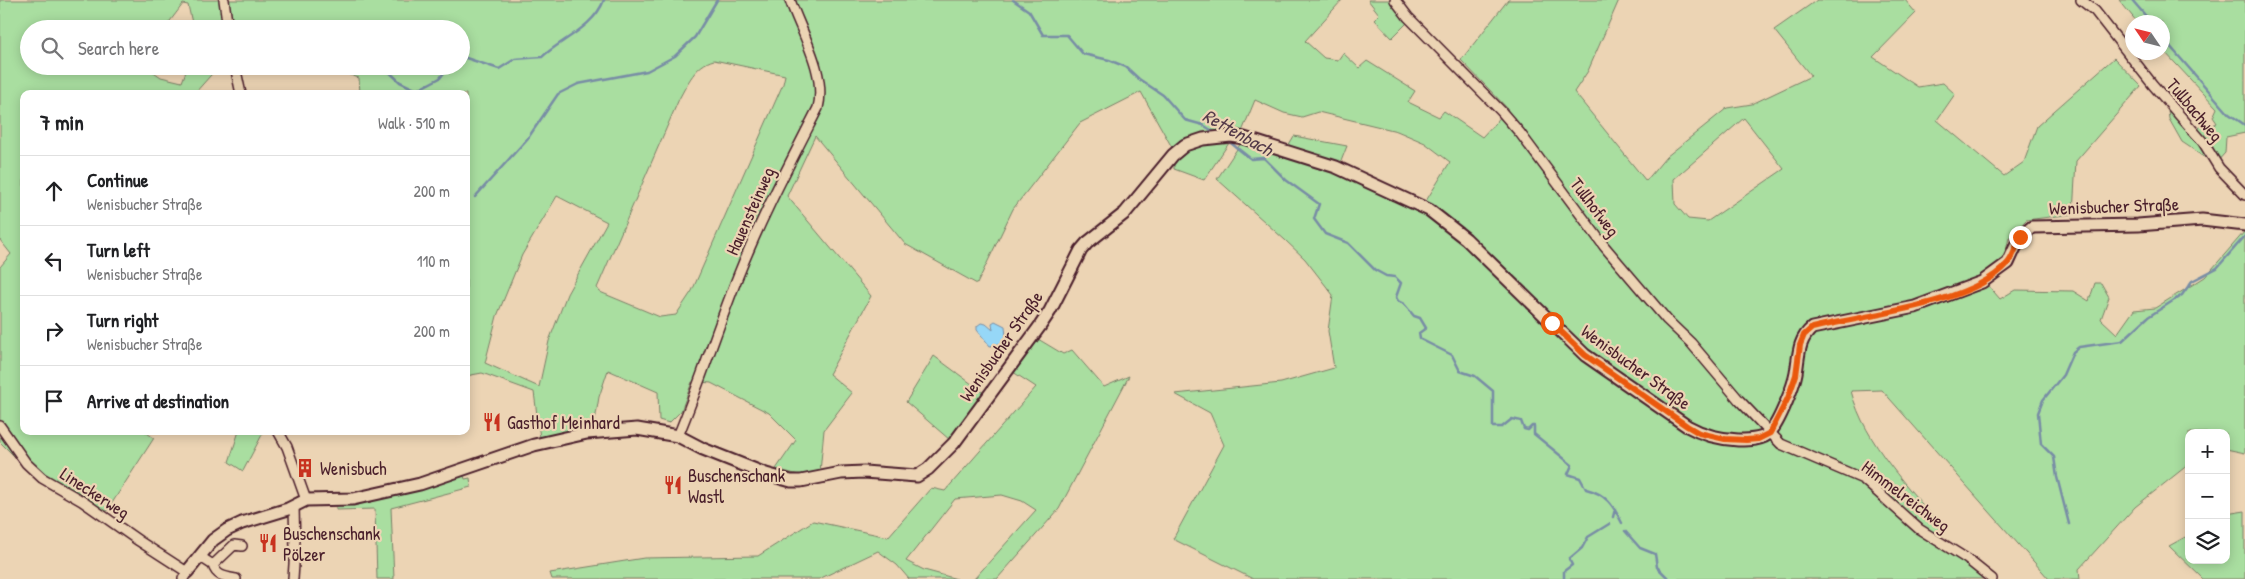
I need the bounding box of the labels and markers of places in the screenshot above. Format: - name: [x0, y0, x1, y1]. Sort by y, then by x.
- place label: Gasthof Meinhard: [507, 410, 620, 435]
- restaurant icon: Gasthof Meinhard: [481, 411, 503, 433]
- place label: Wenisbuch: [320, 456, 387, 481]
- building icon: Wenisbuch: [294, 457, 316, 479]
- place label: Buschenschank Wastl: [688, 463, 786, 509]
- restaurant icon: Buschenschank Wastl: [662, 474, 684, 496]
- place label: Buschenschank Pölzer: [283, 521, 381, 567]
- restaurant icon: Buschenschank Pölzer: [257, 532, 279, 554]

